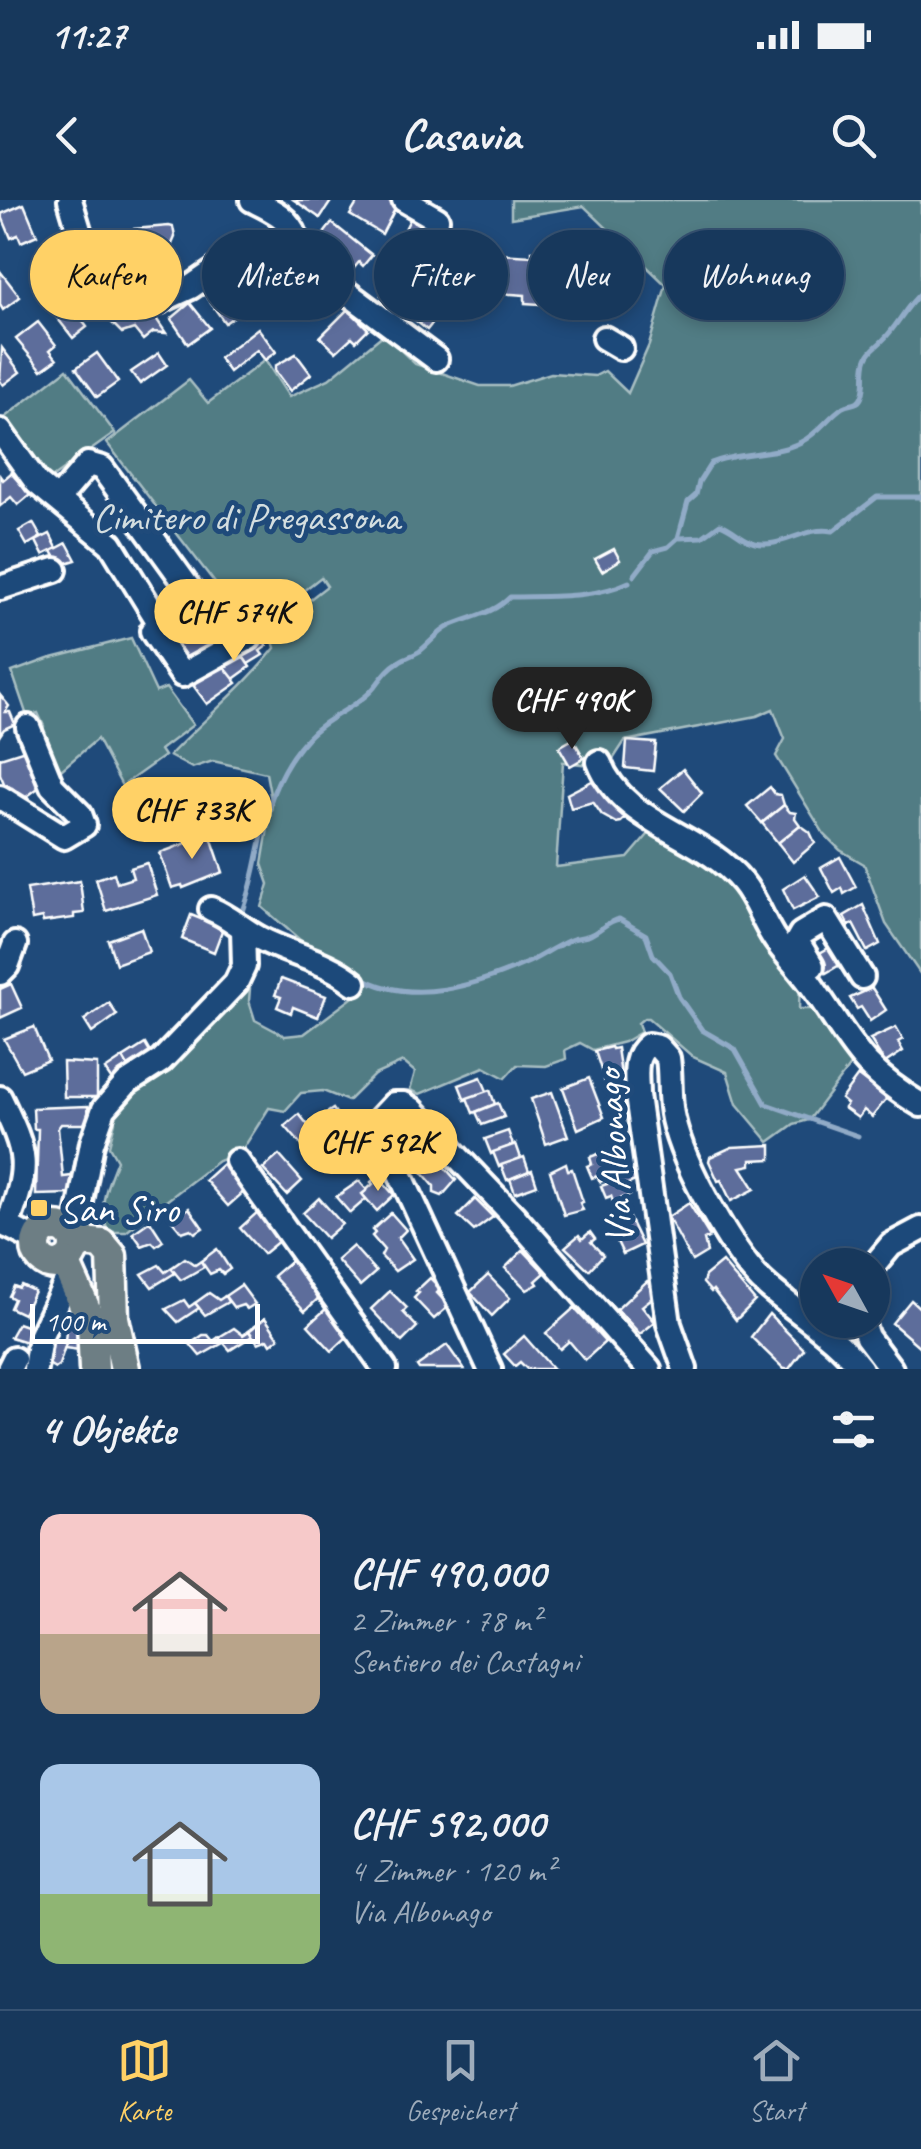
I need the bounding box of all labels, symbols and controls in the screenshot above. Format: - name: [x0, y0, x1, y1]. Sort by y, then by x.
- text: 11:27: [50, 12, 126, 59]
- text: Casavia: [401, 107, 520, 164]
- icon: back: [40, 108, 95, 163]
- icon: search: [826, 108, 881, 163]
- chip: Kaufen: [30, 230, 182, 320]
- chip: Mieten: [202, 230, 354, 320]
- chip: Filter: [374, 230, 508, 320]
- chip: Neu: [528, 230, 644, 320]
- chip: Wohnung: [664, 230, 844, 320]
- park label: Cimitero di Pregassona: [93, 492, 403, 542]
- pin: CHF 574K: [131, 579, 337, 664]
- text: CHF 574K: [176, 591, 292, 632]
- pin: CHF 490K: [469, 667, 675, 752]
- text: CHF 490K: [514, 679, 630, 720]
- pin: CHF 733K: [89, 777, 295, 862]
- text: CHF 733K: [134, 789, 250, 830]
- street label: Via Albonago: [583, 1064, 645, 1246]
- pin: CHF 592K: [275, 1109, 481, 1194]
- text: CHF 592K: [320, 1121, 436, 1162]
- place label: San Siro: [59, 1184, 181, 1234]
- marker: San Siro: [28, 1197, 50, 1219]
- north arrow: [800, 1248, 890, 1338]
- map controls: [800, 1248, 890, 1338]
- scale bar: [30, 1299, 260, 1344]
- text: 100 m: [45, 1304, 105, 1339]
- icon: filters: [826, 1402, 881, 1457]
- text: 4 Objekte: [40, 1403, 176, 1456]
- text: CHF 490,000: [350, 1547, 545, 1600]
- icon: home: [120, 1554, 240, 1674]
- text: 2 Zimmer · 78 m²: [350, 1600, 540, 1641]
- text: Sentiero dei Castagni: [350, 1641, 579, 1682]
- text: CHF 592,000: [350, 1797, 545, 1850]
- icon: home: [120, 1804, 240, 1924]
- text: 4 Zimmer · 120 m²: [350, 1850, 555, 1891]
- text: Via Albonago: [350, 1891, 490, 1932]
- tab: Karte: [117, 2033, 172, 2128]
- tab: Gespeichert: [406, 2033, 515, 2128]
- tab: Start: [749, 2033, 804, 2128]

